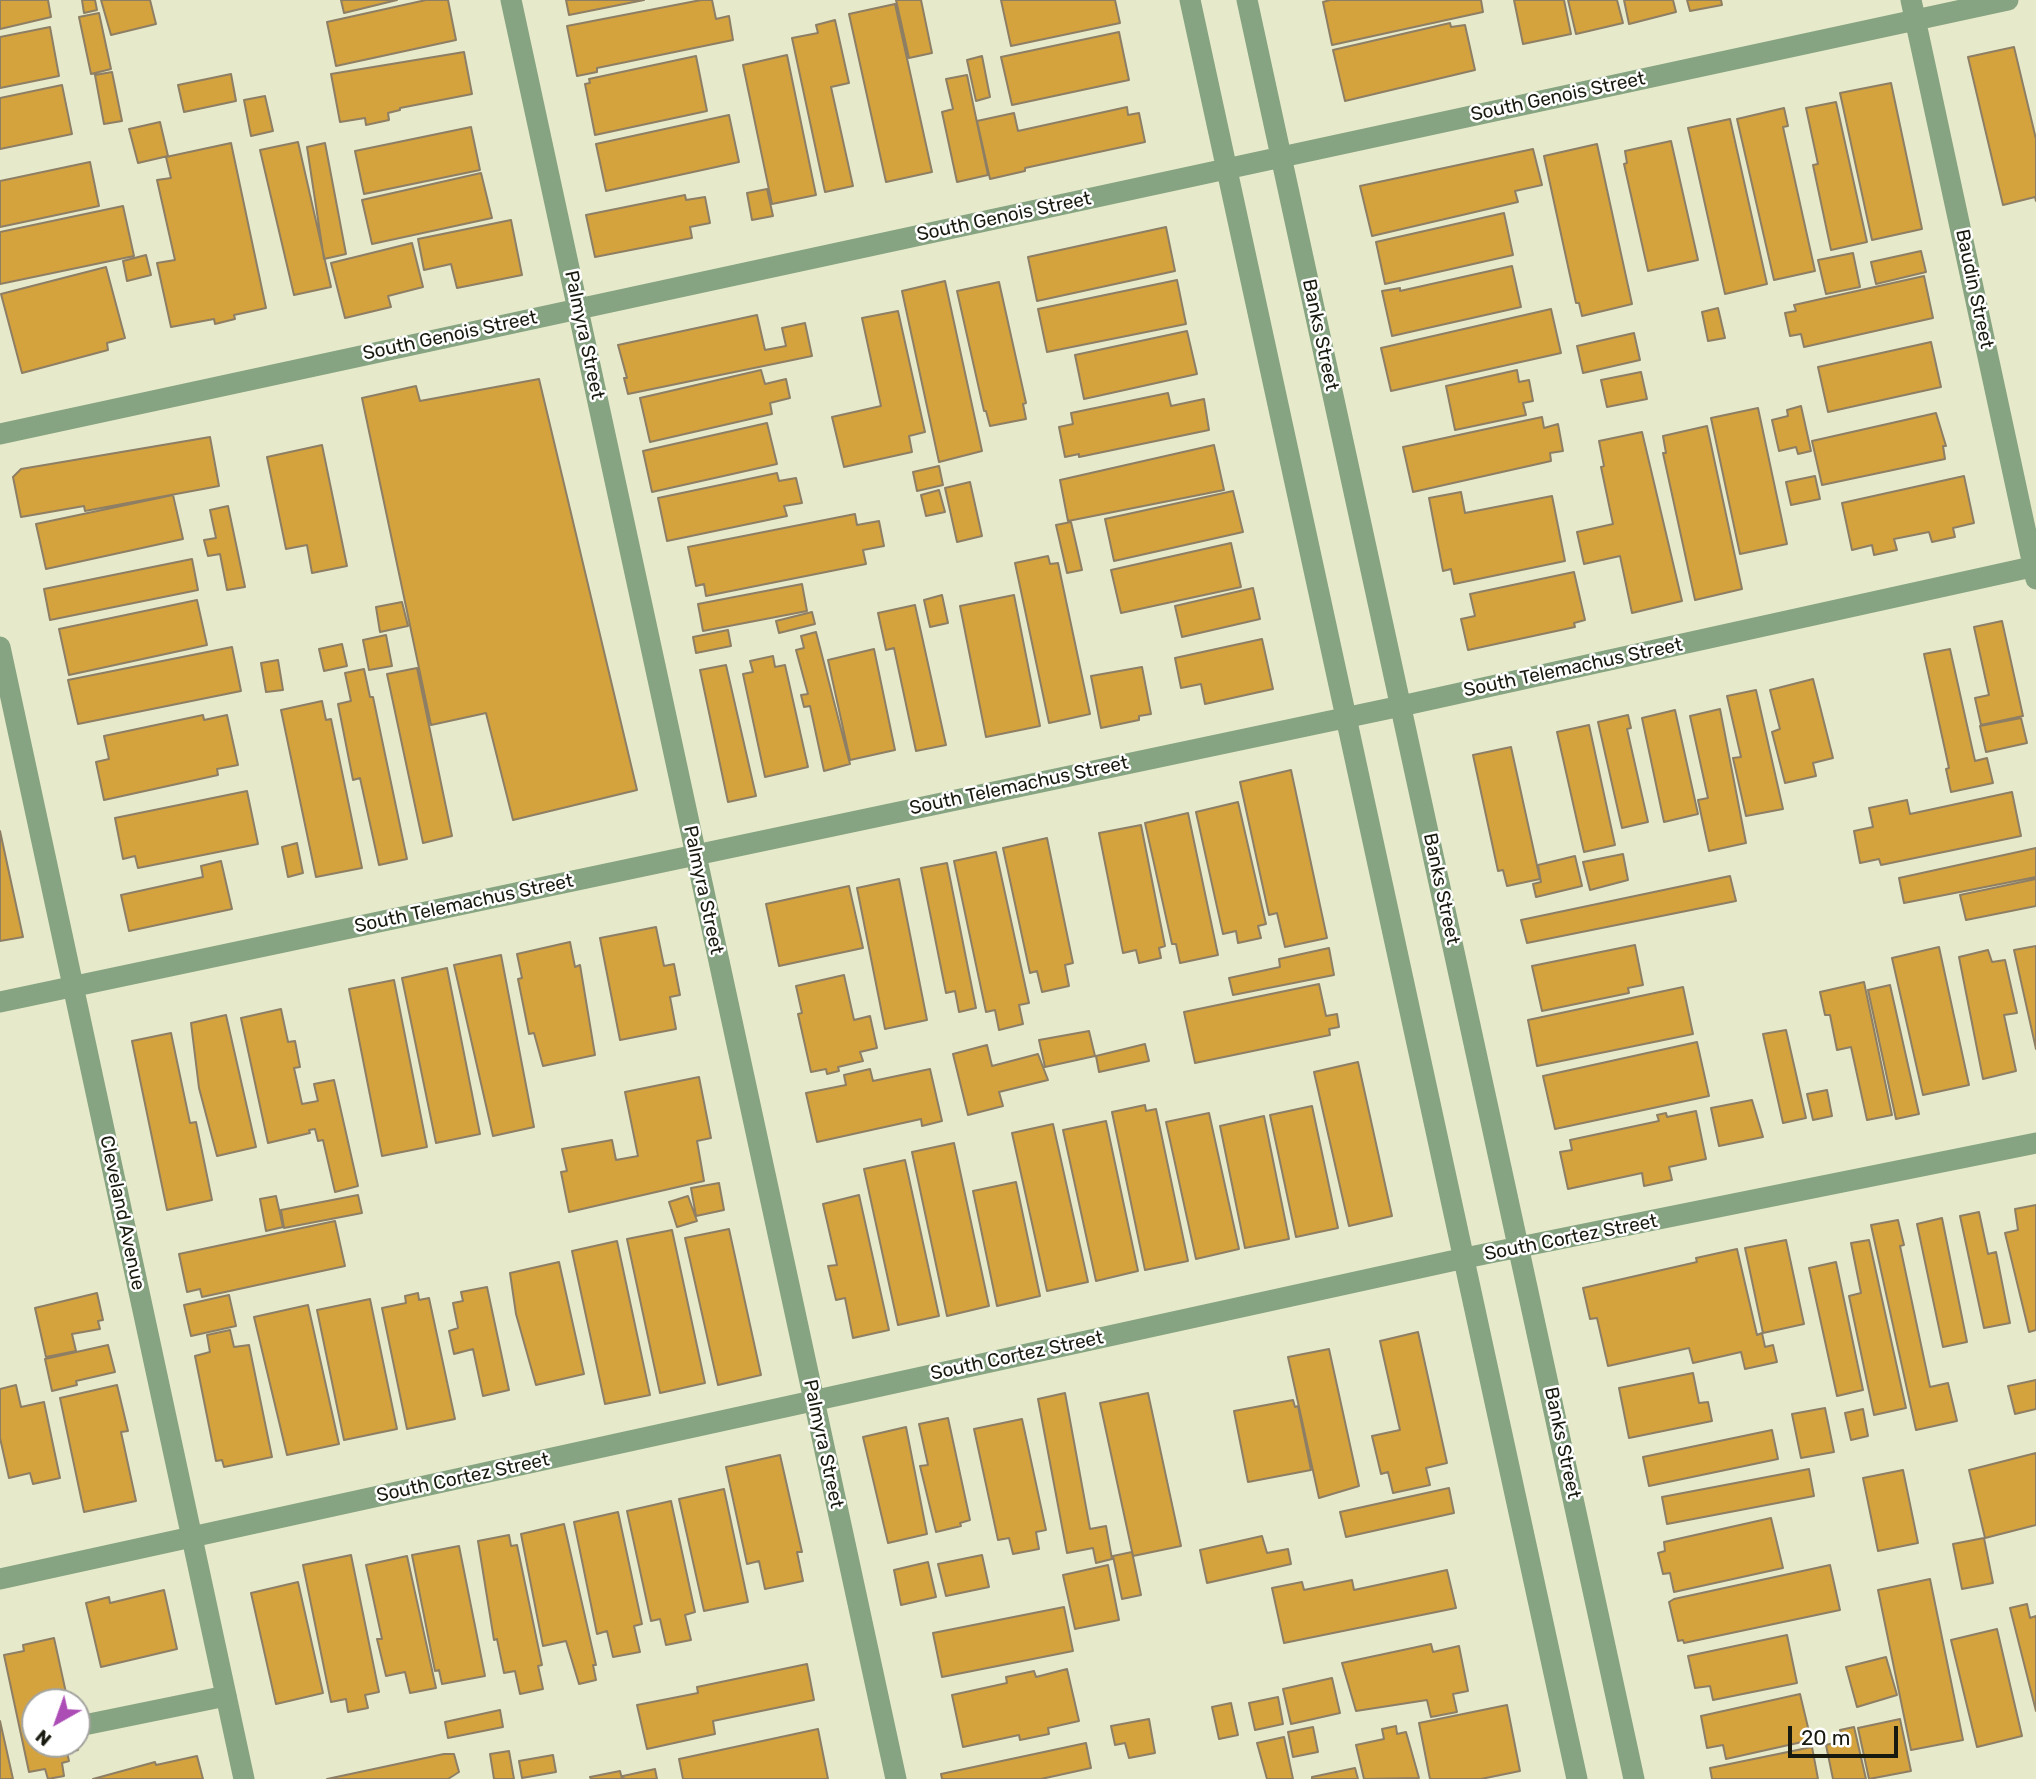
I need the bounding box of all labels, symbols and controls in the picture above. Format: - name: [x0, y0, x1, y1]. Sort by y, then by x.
- street label: South Genois Street: [1469, 67, 1647, 127]
- street label: South Genois Street: [915, 187, 1093, 247]
- street label: Baudin Street: [1950, 227, 1998, 351]
- street label: Palmyra Street: [559, 268, 609, 402]
- street label: Banks Street: [1297, 277, 1343, 393]
- street label: South Genois Street: [361, 306, 539, 366]
- street label: South Telemachus Street: [1462, 634, 1684, 702]
- street label: South Telemachus Street: [908, 752, 1130, 820]
- street label: Palmyra Street: [678, 823, 728, 957]
- street label: Banks Street: [1418, 831, 1464, 947]
- street label: South Telemachus Street: [353, 870, 575, 938]
- street label: Cleveland Avenue: [94, 1134, 150, 1292]
- street label: South Cortez Street: [1482, 1210, 1660, 1266]
- street label: South Cortez Street: [929, 1327, 1105, 1385]
- street label: Palmyra Street: [798, 1377, 848, 1511]
- street label: Banks Street: [1539, 1385, 1585, 1501]
- street label: South Cortez Street: [375, 1449, 551, 1507]
- north arrow: [21, 1688, 91, 1758]
- scale bar: [1791, 1712, 1901, 1756]
- text: N: [31, 1725, 56, 1751]
- text: 20 m: [1801, 1725, 1850, 1750]

